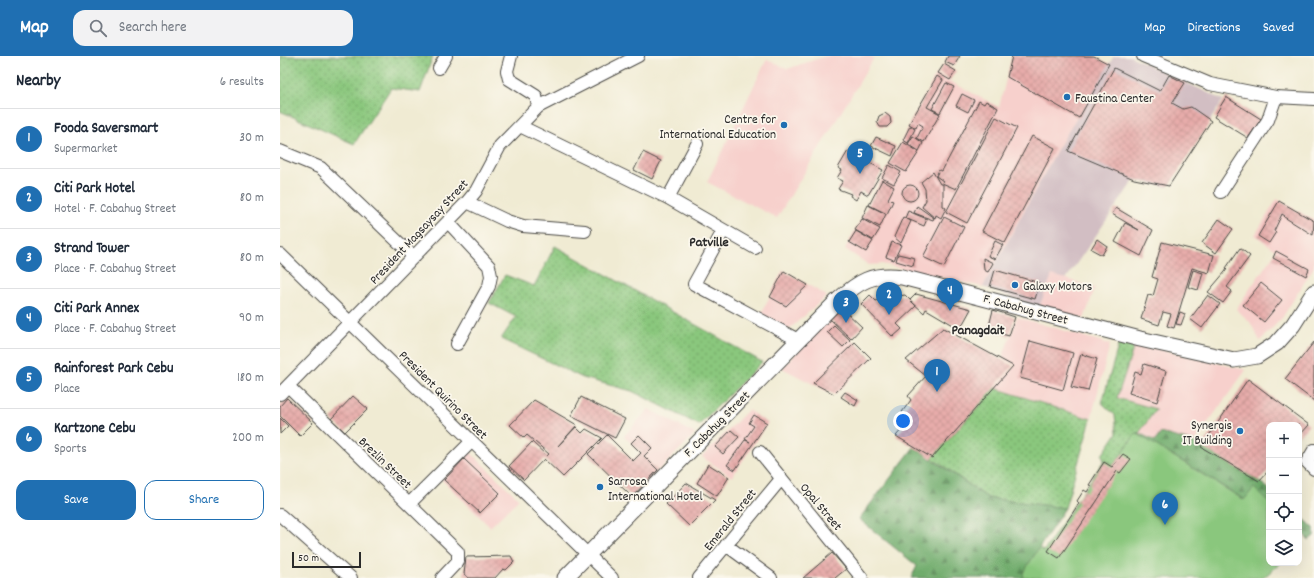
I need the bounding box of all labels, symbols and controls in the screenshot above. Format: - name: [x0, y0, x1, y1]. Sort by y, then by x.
- search box: [73, 10, 353, 46]
- text: Map: [20, 15, 49, 42]
- icon: search: [87, 17, 109, 39]
- text: Search here: [119, 17, 187, 39]
- text: Map: [1144, 18, 1166, 38]
- text: Directions: [1188, 18, 1241, 38]
- text: Saved: [1263, 18, 1294, 38]
- text: Nearby: [16, 70, 60, 94]
- text: 6 results: [220, 73, 264, 92]
- place label: Faustina Center: [1075, 90, 1154, 109]
- marker: Faustina Center: [1062, 92, 1072, 102]
- place label: Centre for International Education: [659, 111, 776, 145]
- text: Fooda Saversmart: [54, 118, 158, 140]
- marker: Centre for International Education: [779, 120, 789, 130]
- text: 1: [28, 129, 30, 148]
- text: 30 m: [239, 129, 264, 148]
- text: Supermarket: [54, 140, 118, 159]
- pin: 5: [847, 141, 873, 174]
- street label: President Magsaysay Street: [366, 176, 474, 289]
- text: Citi Park Hotel: [54, 178, 135, 200]
- text: 2: [26, 189, 32, 208]
- text: 80 m: [240, 189, 264, 208]
- text: Hotel · F. Cabahug Street: [54, 200, 176, 219]
- district label: Patville: [689, 233, 729, 253]
- text: Strand Tower: [54, 238, 129, 260]
- text: 3: [26, 249, 32, 268]
- text: 80 m: [240, 249, 264, 268]
- text: Place · F. Cabahug Street: [54, 260, 176, 279]
- pin: 4: [937, 278, 963, 311]
- place label: Galaxy Motors: [1023, 278, 1092, 297]
- marker: Galaxy Motors: [1010, 280, 1020, 290]
- pin: 2: [876, 282, 902, 315]
- pin: 3: [833, 290, 859, 323]
- street label: F. Cabahug Street: [981, 290, 1070, 331]
- text: Citi Park Annex: [54, 298, 139, 320]
- text: 4: [26, 309, 32, 328]
- text: 90 m: [239, 309, 264, 328]
- text: Place · F. Cabahug Street: [54, 320, 176, 339]
- district label: Panagdait: [952, 321, 1005, 341]
- street label: President Quirino Street: [393, 347, 491, 445]
- text: Rainforest Park Cebu: [54, 358, 173, 380]
- pin: 1: [924, 359, 950, 392]
- text: 5: [26, 369, 32, 388]
- text: 180 m: [237, 369, 264, 388]
- text: Place: [54, 380, 80, 399]
- street label: F. Cabahug Street: [680, 387, 755, 462]
- your location: [893, 411, 913, 431]
- place label: Synergis IT Building: [1182, 417, 1232, 451]
- text: Kartzone Cebu: [54, 418, 135, 440]
- map controls: [1266, 422, 1302, 566]
- button: +: [1266, 422, 1302, 458]
- marker: Synergis IT Building: [1235, 426, 1245, 436]
- text: 6: [26, 429, 32, 448]
- text: 200 m: [232, 429, 264, 448]
- street label: Brezlin Street: [353, 433, 415, 494]
- text: Sports: [54, 440, 87, 459]
- button: −: [1266, 458, 1302, 494]
- place label: Sarrosa International Hotel: [608, 473, 703, 507]
- button: Save: [16, 480, 136, 520]
- button: Share: [144, 480, 264, 520]
- street label: Opal Street: [794, 480, 846, 536]
- marker: Sarrosa International Hotel: [595, 482, 605, 492]
- street label: Emerald Street: [700, 485, 762, 556]
- pin: 6: [1152, 492, 1178, 525]
- button: locate: [1266, 494, 1302, 530]
- button: layers: [1266, 530, 1302, 566]
- scale bar: [292, 550, 361, 569]
- text: 50 m: [298, 551, 319, 567]

